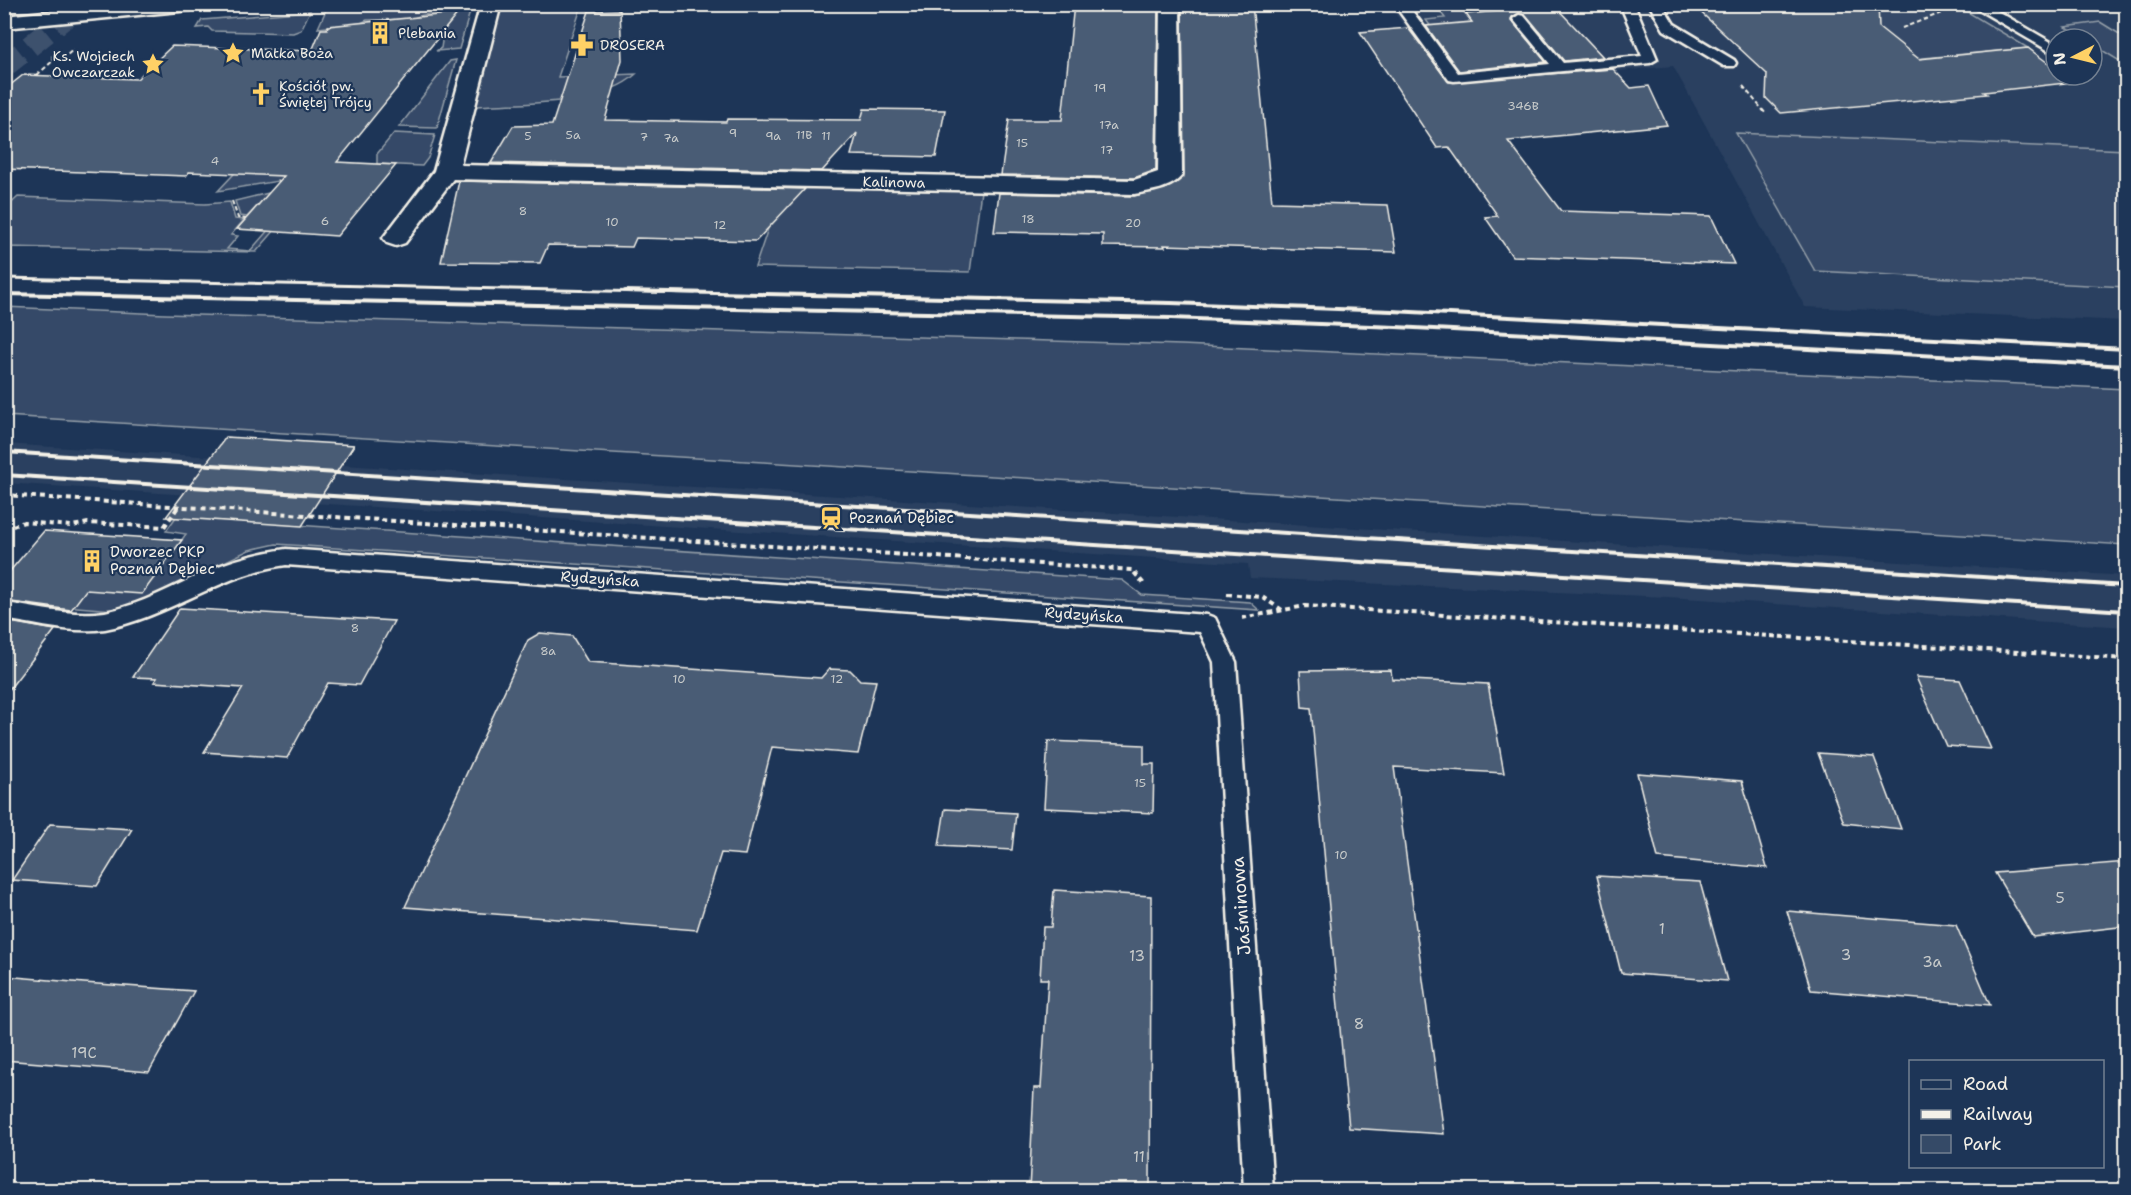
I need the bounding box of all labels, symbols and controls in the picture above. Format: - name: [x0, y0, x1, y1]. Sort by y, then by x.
- building icon: Plebania: [367, 20, 393, 46]
- place label: Plebania: [398, 24, 456, 42]
- north arrow: [2044, 27, 2104, 87]
- pharmacy icon: DROSERA: [569, 32, 595, 58]
- place label: DROSERA: [600, 36, 665, 54]
- place icon: Matka Boża: [220, 40, 246, 66]
- place label: Matka Boża: [251, 44, 333, 62]
- place label: Ks. Wojciech Owczarczak: [52, 47, 135, 81]
- place icon: Ks. Wojciech Owczarczak: [140, 51, 166, 77]
- text: N: [2048, 51, 2071, 66]
- place label: Kościół pw. Świętej Trójcy: [279, 77, 372, 111]
- house number: 19: [1094, 80, 1106, 96]
- church icon: Kościół pw. Świętej Trójcy: [248, 81, 274, 107]
- house number: 346B: [1507, 98, 1539, 114]
- house number: 17a: [1099, 117, 1119, 133]
- house number: 9: [729, 125, 737, 141]
- house number: 5a: [566, 127, 581, 143]
- house number: 11B: [796, 127, 812, 143]
- house number: 5: [524, 128, 532, 144]
- house number: 9a: [765, 128, 781, 144]
- house number: 11: [821, 128, 831, 144]
- house number: 7: [640, 129, 648, 145]
- house number: 7a: [663, 130, 679, 146]
- house number: 15: [1016, 135, 1028, 151]
- house number: 17: [1101, 142, 1113, 158]
- house number: 4: [211, 153, 219, 169]
- street label: Kalinowa: [862, 172, 926, 192]
- house number: 8: [519, 203, 527, 219]
- house number: 18: [1021, 211, 1035, 227]
- house number: 6: [321, 213, 329, 229]
- house number: 10: [605, 214, 619, 230]
- house number: 20: [1125, 215, 1141, 231]
- house number: 12: [714, 217, 726, 233]
- station icon: Poznań Dębiec: [818, 505, 844, 531]
- place label: Poznań Dębiec: [849, 508, 954, 528]
- place label: Dworzec PKP Poznań Dębiec: [110, 542, 215, 579]
- building icon: Dworzec PKP Poznań Dębiec: [79, 548, 105, 574]
- street label: Rydzyńska: [560, 566, 641, 592]
- street label: Rydzyńska: [1044, 602, 1125, 628]
- house number: 8: [351, 620, 359, 636]
- house number: 8a: [540, 643, 556, 659]
- house number: 10: [672, 671, 686, 687]
- house number: 12: [831, 671, 843, 687]
- house number: 15: [1134, 775, 1146, 791]
- house number: 10: [1334, 847, 1348, 863]
- street label: Jaśminowa: [1226, 856, 1256, 956]
- house number: 5: [2055, 888, 2065, 908]
- house number: 1: [1659, 919, 1665, 939]
- house number: 3: [1841, 945, 1851, 965]
- house number: 13: [1129, 946, 1145, 966]
- house number: 3a: [1922, 952, 1942, 972]
- house number: 8: [1354, 1014, 1364, 1034]
- house number: 19C: [71, 1043, 97, 1063]
- legend: [1909, 1060, 2104, 1168]
- text: Road: [1963, 1072, 2008, 1096]
- text: Railway: [1963, 1102, 2033, 1126]
- text: Park: [1963, 1132, 2002, 1156]
- house number: 11: [1133, 1147, 1145, 1167]

